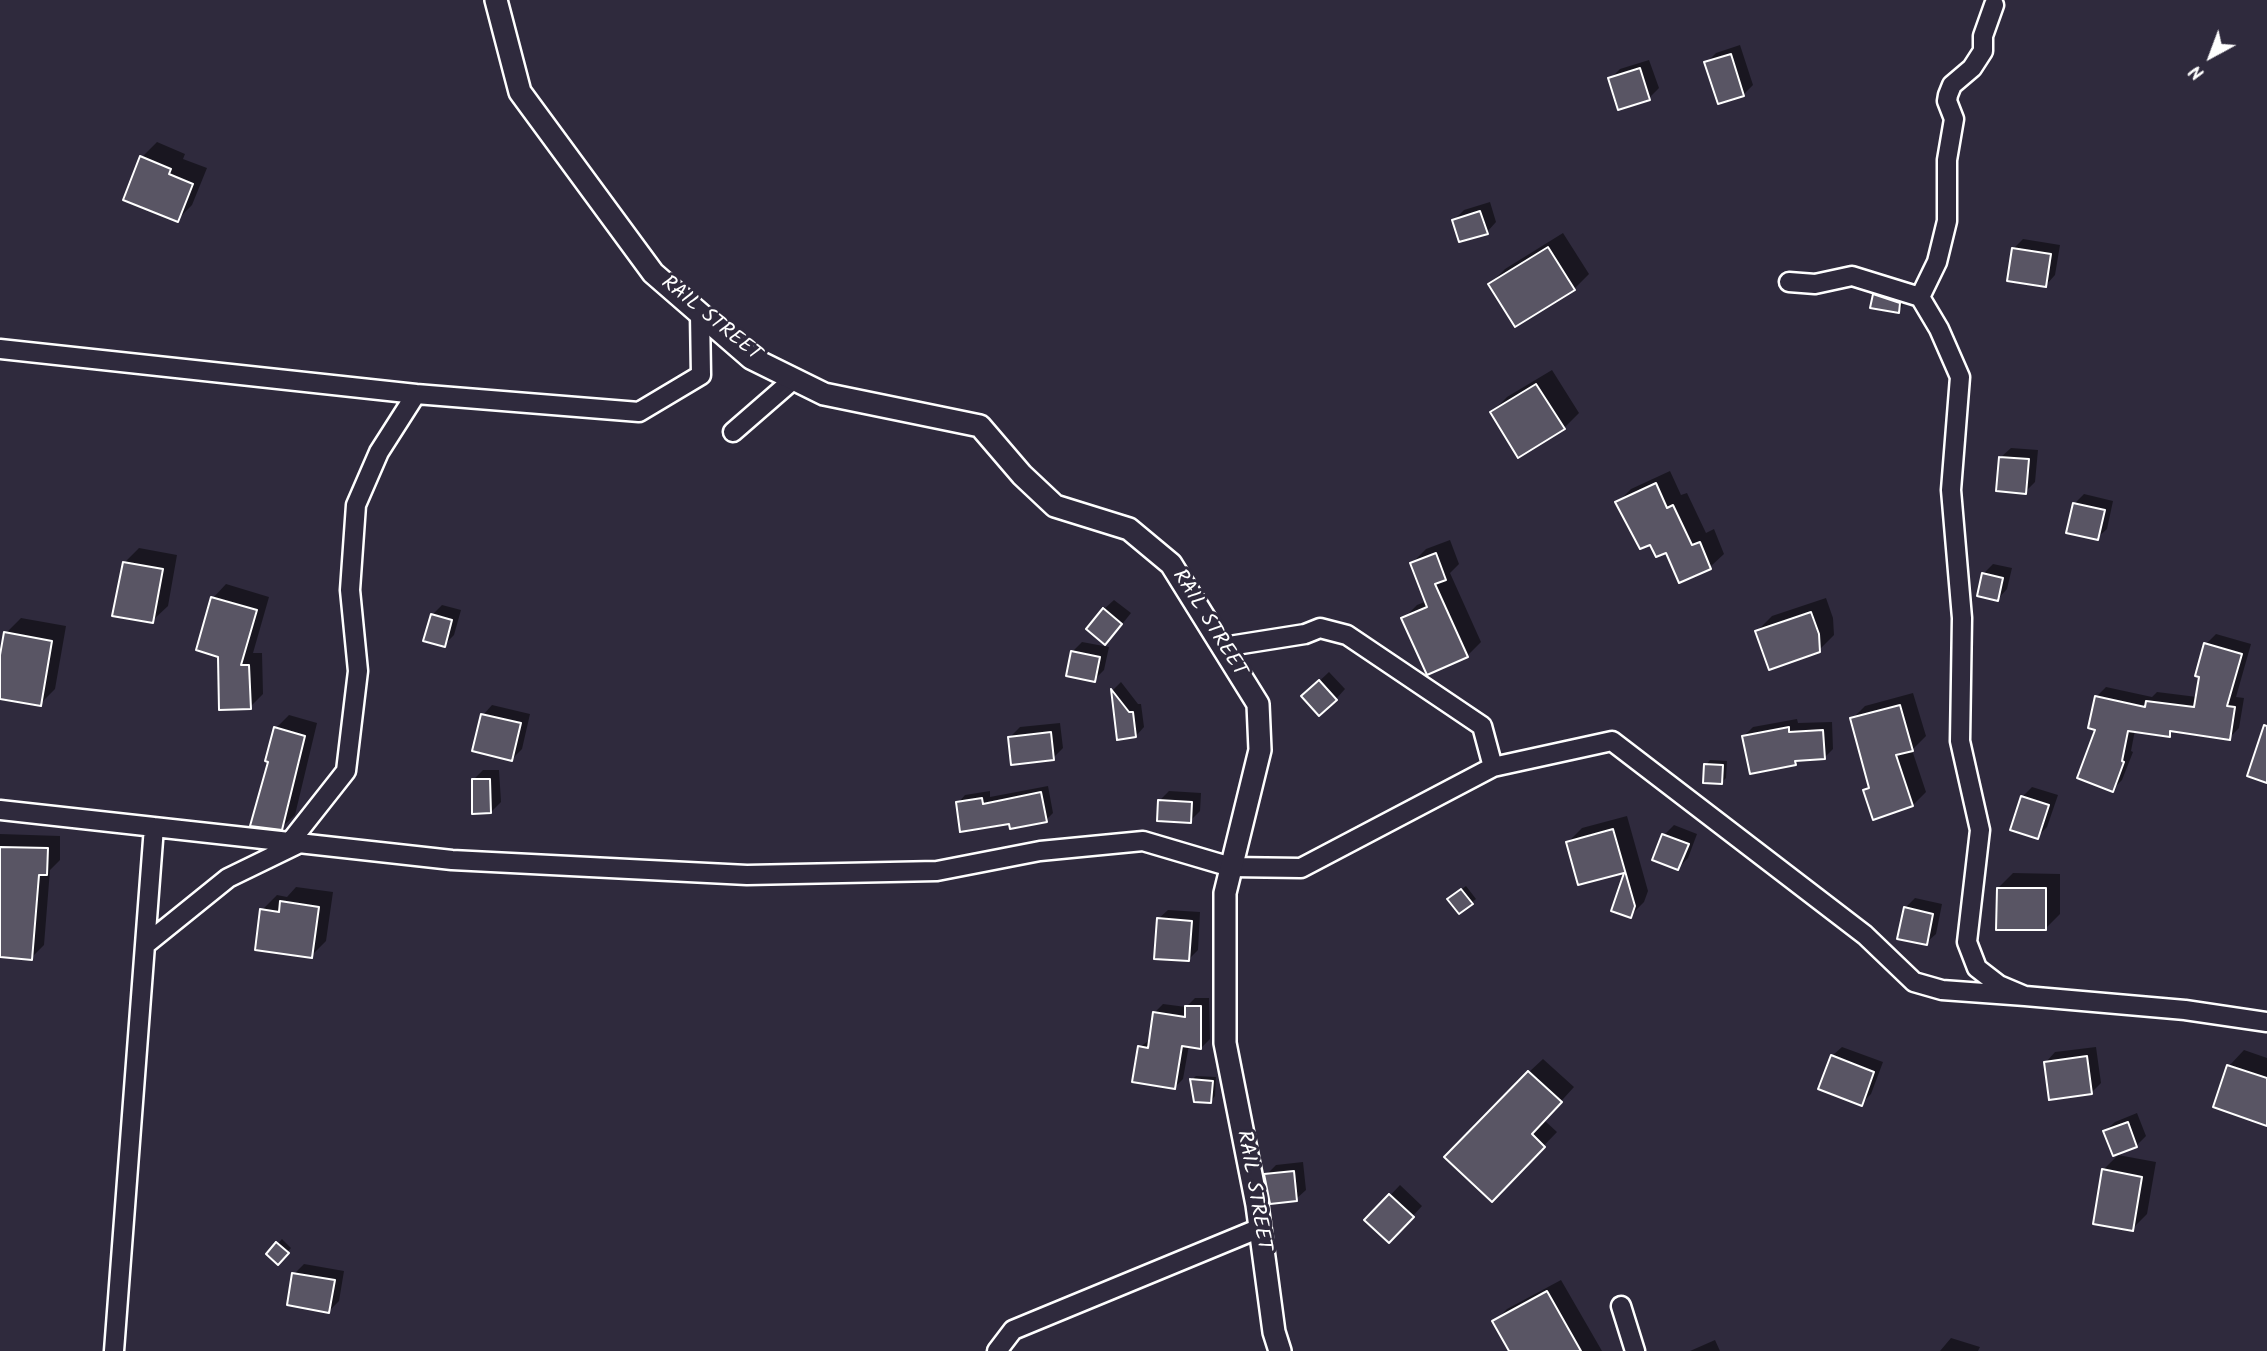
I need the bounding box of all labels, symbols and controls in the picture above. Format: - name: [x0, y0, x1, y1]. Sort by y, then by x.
- north arrow: [2176, 21, 2246, 91]
- text: N: [2183, 57, 2212, 87]
- street label: RAIL STREET: [655, 272, 765, 368]
- street label: RAIL STREET: [1165, 566, 1251, 682]
- street label: RAIL STREET: [1229, 1129, 1275, 1253]

